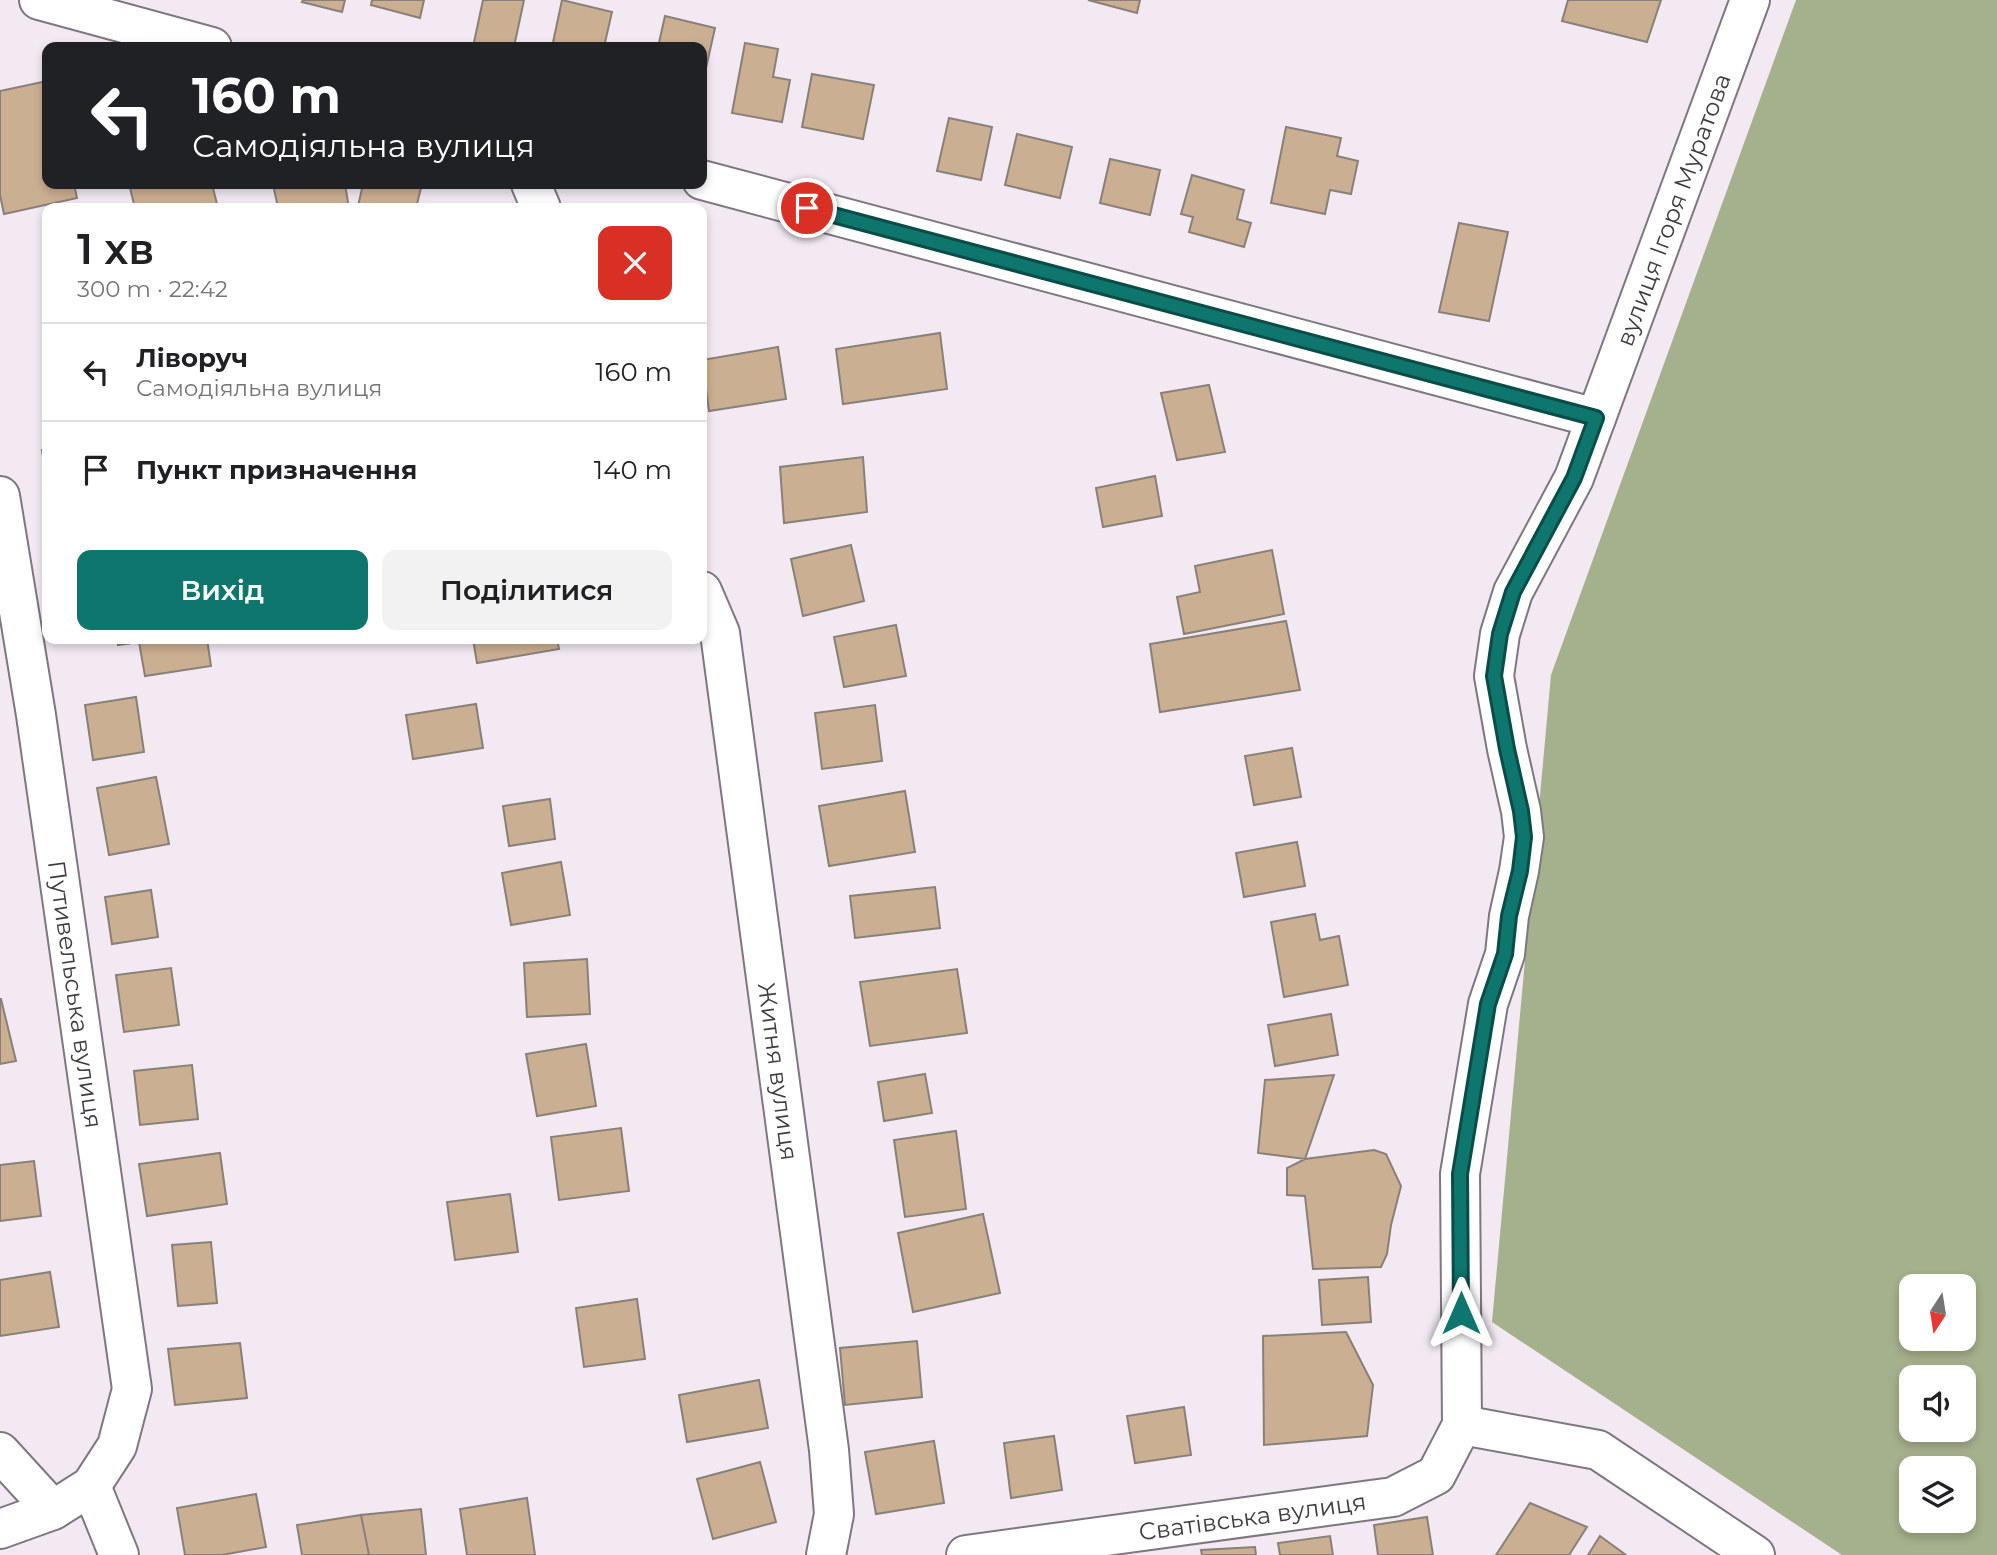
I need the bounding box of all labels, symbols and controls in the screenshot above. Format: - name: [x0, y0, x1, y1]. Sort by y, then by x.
- text: 160 m: [192, 66, 341, 125]
- street label: вулиця Ігоря Муратова: [1609, 69, 1736, 350]
- icon: left: [77, 70, 168, 161]
- text: Самодіяльна вулиця: [192, 126, 535, 165]
- pin: [777, 178, 837, 238]
- icon: arrive: [788, 189, 826, 227]
- text: 1 хв: [77, 223, 154, 275]
- button: close: [598, 226, 672, 300]
- text: 300 m · 22:42: [77, 275, 228, 303]
- text: Ліворуч: [136, 342, 248, 374]
- icon: left: [77, 353, 115, 391]
- text: 160 m: [595, 356, 672, 388]
- text: Самодіяльна вулиця: [136, 374, 382, 402]
- icon: arrive: [77, 451, 115, 489]
- text: Пункт призначення: [136, 454, 417, 486]
- text: 140 m: [594, 454, 672, 486]
- button: Вихід: [77, 550, 368, 630]
- button: Поділитися: [382, 550, 672, 630]
- street label: Путивельська вулиця: [42, 859, 109, 1130]
- street label: Житня вулиця: [752, 981, 805, 1162]
- north arrow: [1899, 1274, 1976, 1351]
- map controls: [1899, 1274, 1976, 1533]
- position arrow: [1424, 1276, 1498, 1350]
- button: sound: [1899, 1365, 1976, 1442]
- button: layers: [1899, 1456, 1976, 1533]
- street label: Сватівська вулиця: [1137, 1486, 1368, 1546]

